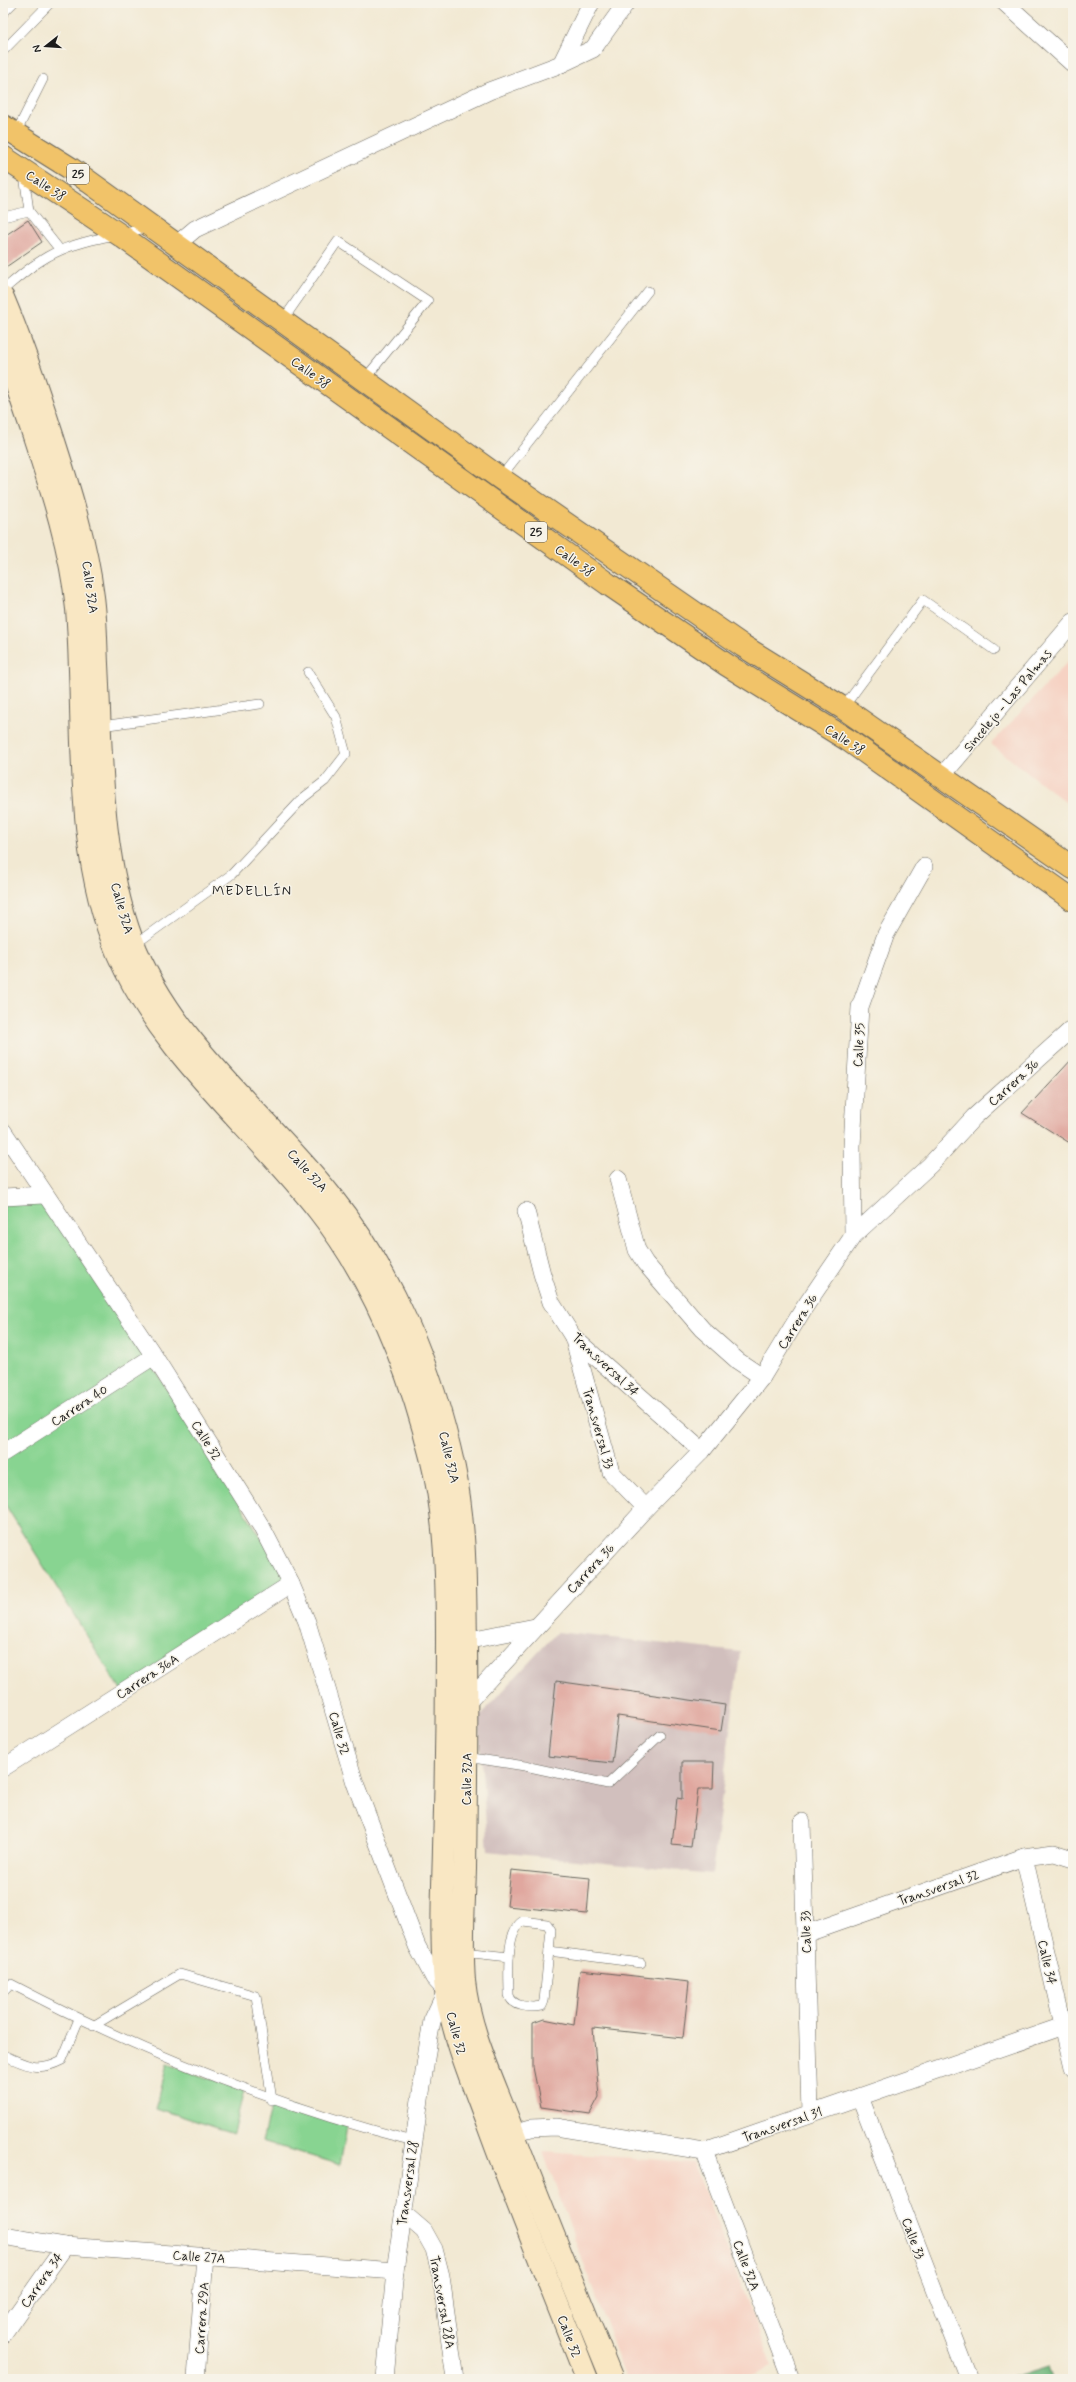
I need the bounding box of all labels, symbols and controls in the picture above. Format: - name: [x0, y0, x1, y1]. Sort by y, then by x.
- north arrow: [26, 26, 66, 66]
- text: N: [30, 43, 45, 54]
- road number: 25: [67, 164, 89, 184]
- street label: Calle 38: [22, 167, 68, 205]
- street label: Calle 38: [287, 353, 333, 393]
- road number: 25: [525, 522, 547, 542]
- street label: Calle 38: [551, 541, 597, 581]
- street label: Calle 32A: [77, 560, 102, 614]
- street label: Sincelejo - Las Palmas: [960, 646, 1056, 756]
- street label: Calle 38: [821, 721, 867, 759]
- street label: Calle 32A: [106, 881, 137, 936]
- district label: MEDELLÍN: [212, 882, 292, 900]
- street label: Calle 35: [850, 1022, 869, 1068]
- street label: Carrera 36: [985, 1056, 1043, 1110]
- street label: Calle 32A: [283, 1146, 331, 1196]
- street label: Carrera 36: [774, 1291, 822, 1353]
- street label: Transversal 34: [568, 1330, 642, 1401]
- street label: Carrera 40: [48, 1382, 112, 1431]
- street label: Transversal 33: [578, 1386, 617, 1471]
- street label: Calle 32: [187, 1418, 225, 1464]
- street label: Calle 32A: [434, 1430, 463, 1485]
- street label: Carrera 36: [563, 1540, 619, 1598]
- street label: Carrera 36A: [113, 1651, 182, 1704]
- street label: Calle 32: [324, 1710, 353, 1757]
- street label: Calle 32A: [459, 1753, 476, 1806]
- street label: Transversal 32: [896, 1867, 982, 1910]
- street label: Calle 33: [797, 1910, 816, 1954]
- street label: Calle 34: [1033, 1938, 1060, 1986]
- street label: Calle 32: [442, 2010, 470, 2057]
- street label: Transversal 31: [740, 2104, 825, 2147]
- street label: Transversal 28: [394, 2140, 423, 2227]
- street label: Calle 33: [897, 2215, 928, 2262]
- street label: Calle 32A: [728, 2238, 763, 2293]
- street label: Calle 27A: [172, 2247, 226, 2268]
- street label: Carrera 34: [17, 2250, 67, 2312]
- street label: Transversal 28A: [425, 2254, 458, 2350]
- street label: Carrera 29A: [191, 2281, 213, 2355]
- street label: Calle 32: [553, 2313, 585, 2360]

